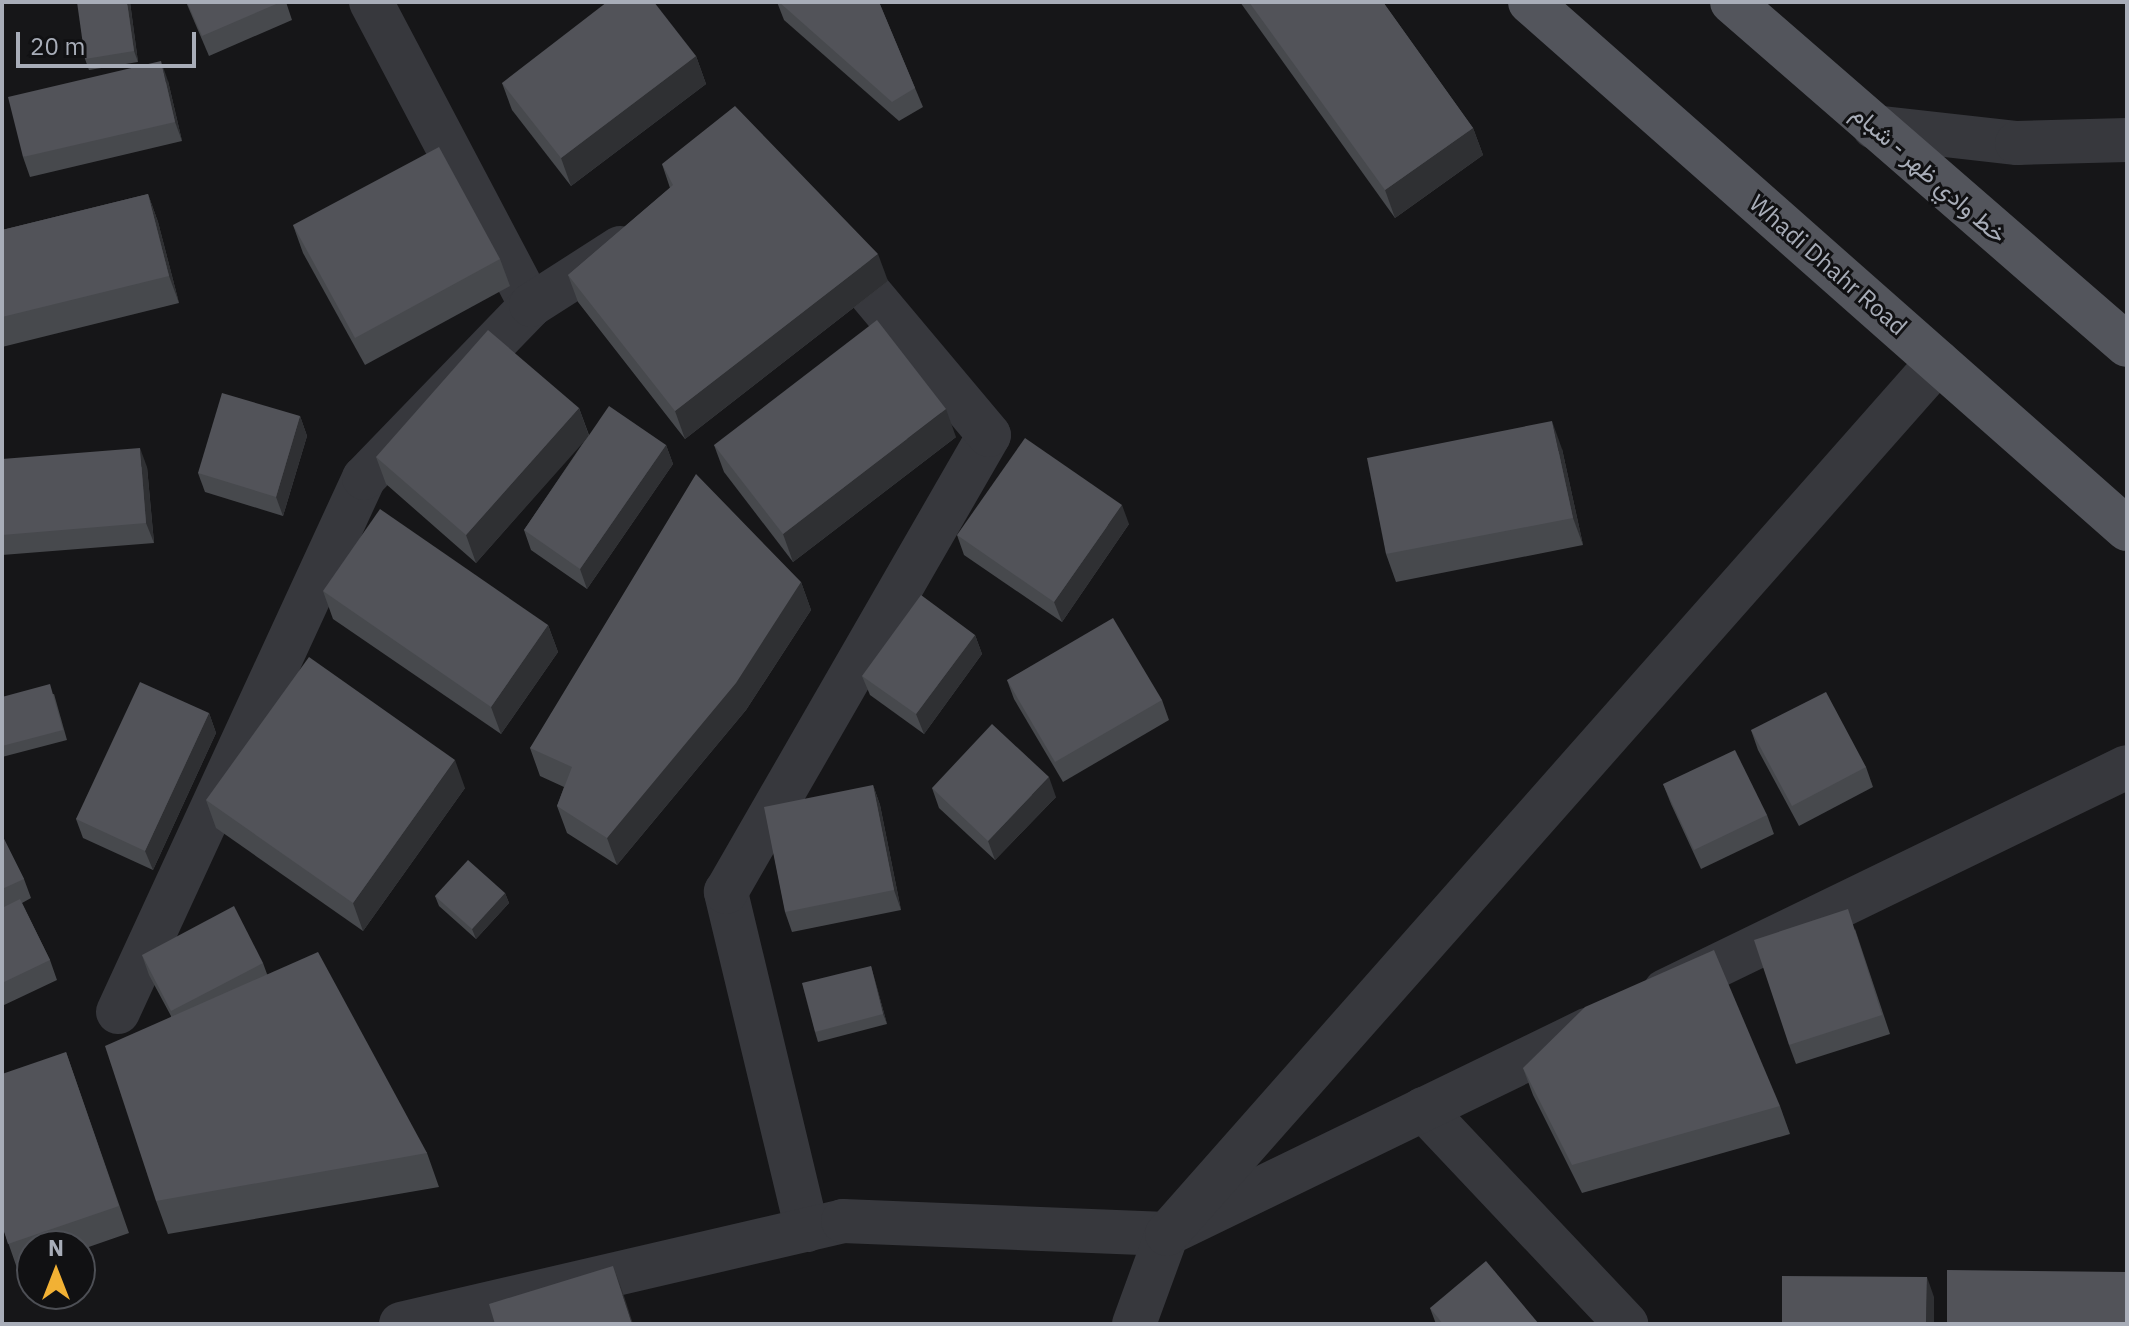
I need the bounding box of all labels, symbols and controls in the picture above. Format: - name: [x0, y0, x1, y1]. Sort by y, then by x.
- scale bar: [20, 16, 200, 66]
- text: 20 m: [30, 30, 85, 62]
- street label: خط وادي ظهر - شبام: [1846, 99, 2012, 249]
- street label: Whadi Dhahr Road: [1743, 189, 1913, 341]
- north arrow: [16, 1230, 96, 1310]
- text: N: [48, 1233, 64, 1262]

